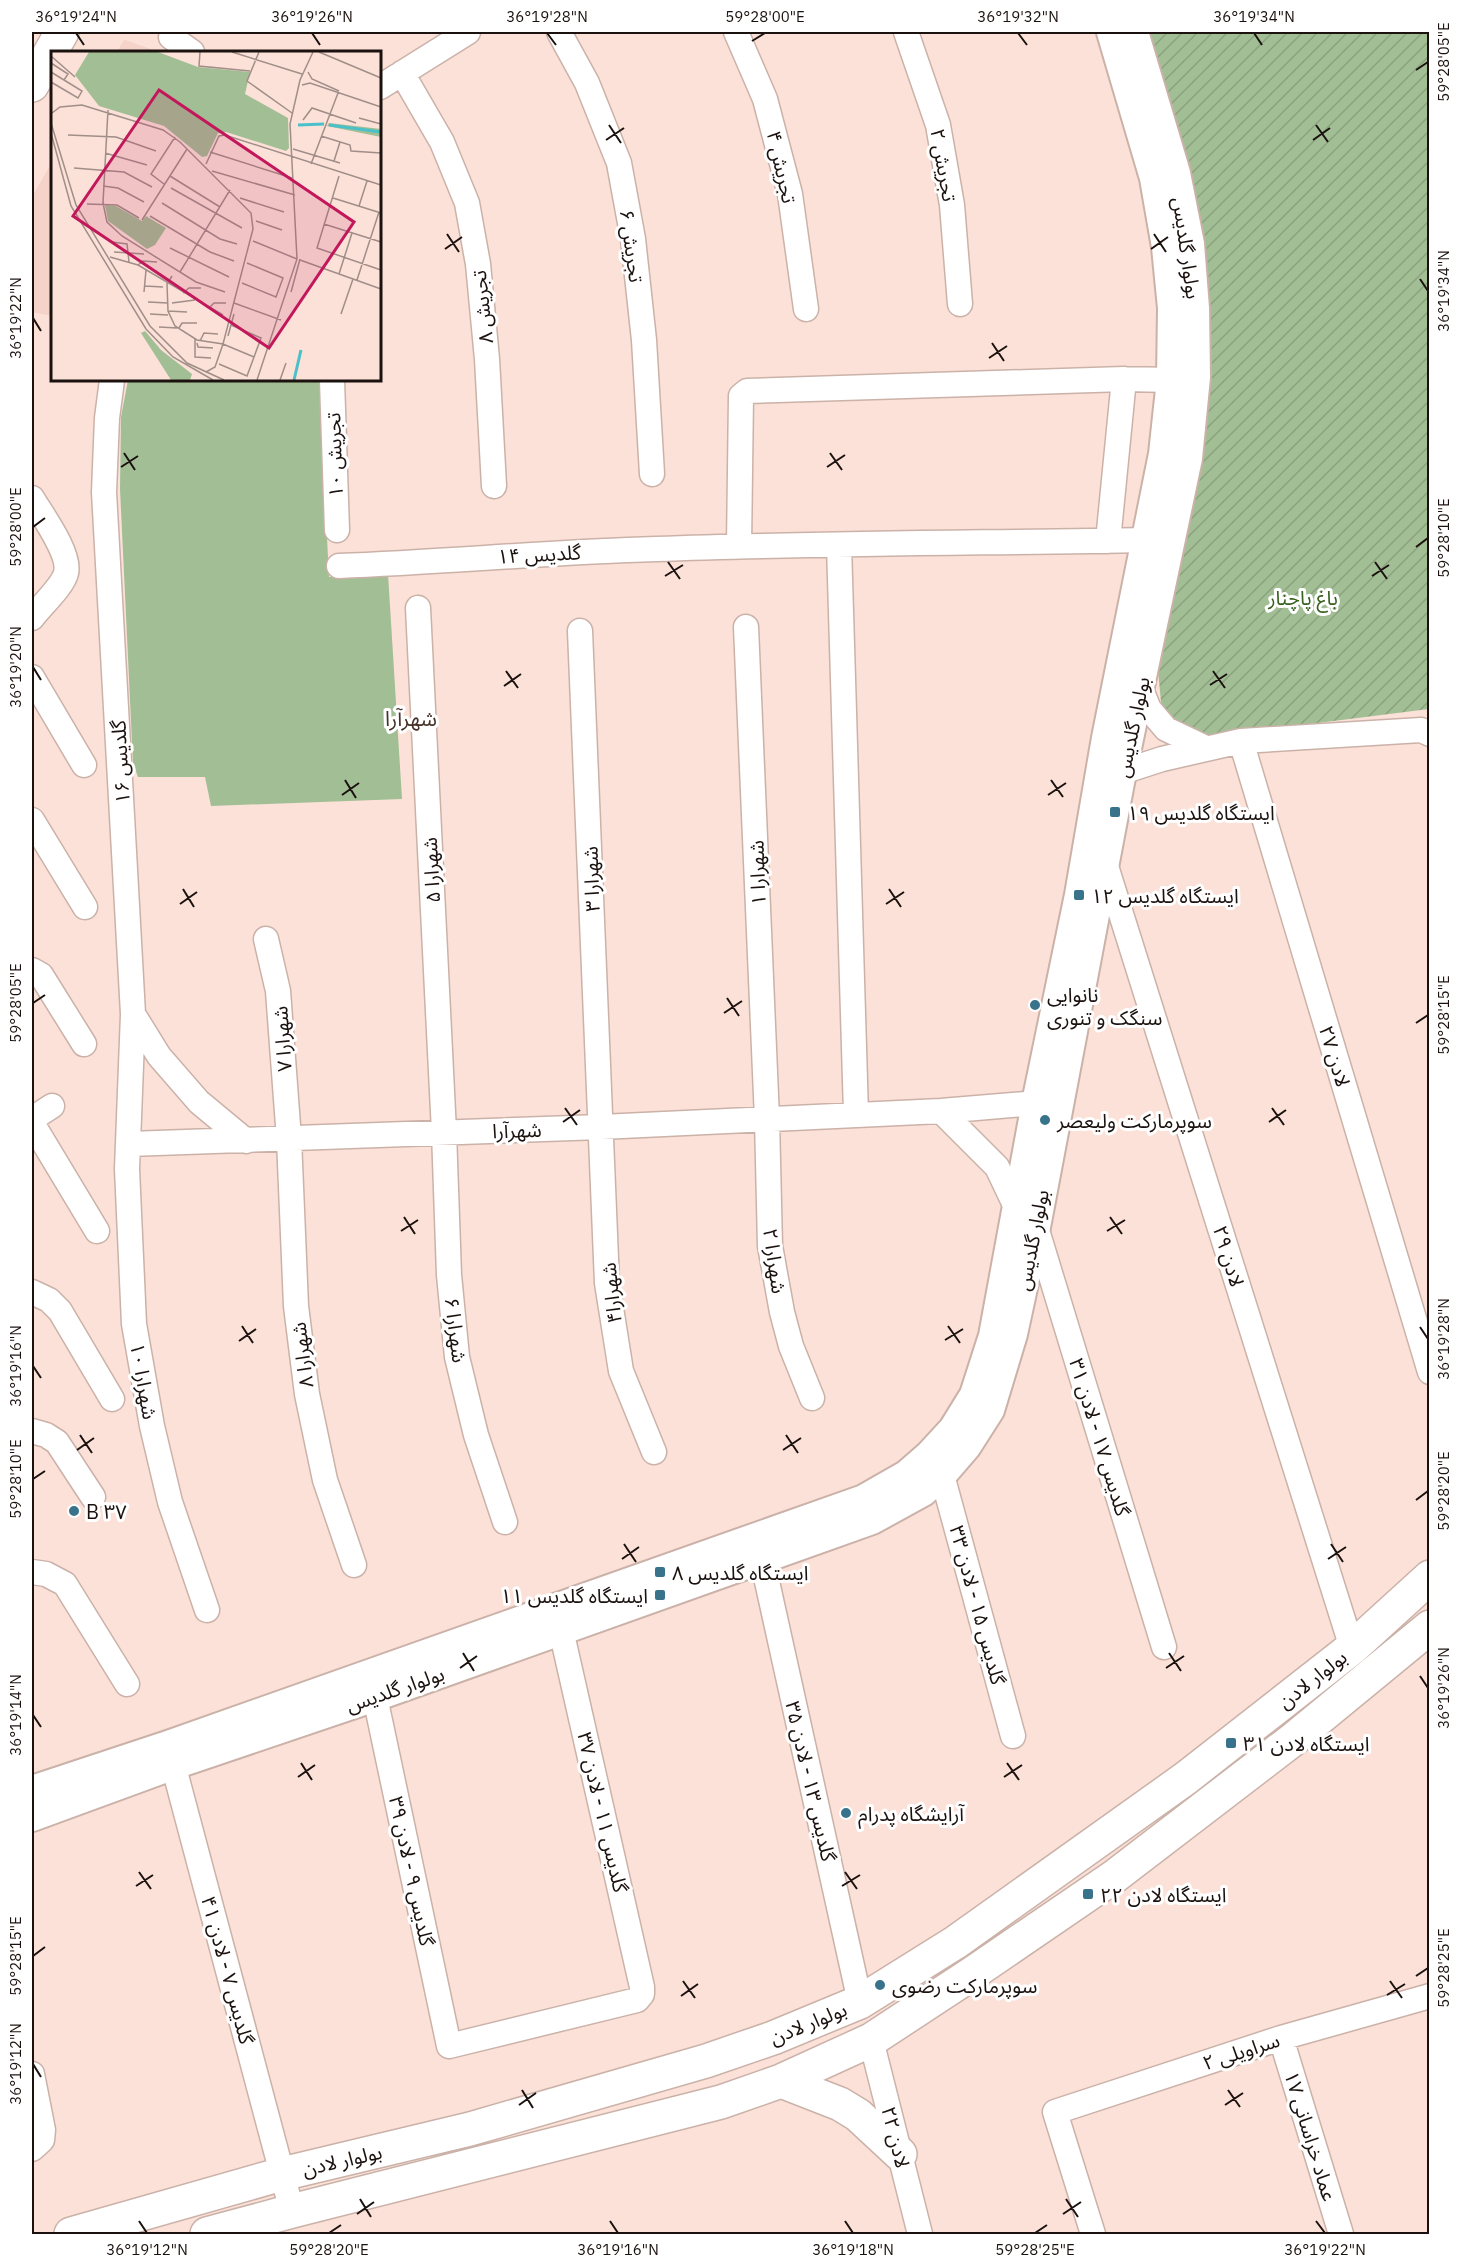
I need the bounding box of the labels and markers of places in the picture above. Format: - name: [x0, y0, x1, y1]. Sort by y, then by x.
- place label: ایستگاه گلدیس ۱۹: [1127, 799, 1275, 826]
- marker: ایستگاه گلدیس ۱۹: [1108, 805, 1122, 819]
- place label: ایستگاه گلدیس ۱۲: [1091, 882, 1239, 909]
- marker: ایستگاه گلدیس ۱۲: [1072, 888, 1086, 902]
- place label: نانوایی سنگک و تنوری: [1047, 981, 1162, 1031]
- marker: نانوایی سنگک و تنوری: [1028, 998, 1042, 1012]
- place label: سوپرمارکت ولیعصر: [1056, 1107, 1212, 1134]
- marker: سوپرمارکت ولیعصر: [1038, 1113, 1052, 1127]
- place label: B ۳۷: [86, 1498, 127, 1525]
- marker: B ۳۷: [67, 1504, 81, 1518]
- place label: ایستگاه گلدیس ۸: [672, 1559, 808, 1586]
- marker: ایستگاه گلدیس ۸: [653, 1565, 667, 1579]
- place label: ایستگاه گلدیس ۱۱: [500, 1582, 648, 1609]
- marker: ایستگاه گلدیس ۱۱: [653, 1588, 667, 1602]
- place label: ایستگاه لادن ۳۱: [1243, 1730, 1370, 1757]
- marker: ایستگاه لادن ۳۱: [1224, 1736, 1238, 1750]
- place label: آرایشگاه پدرام: [858, 1800, 965, 1829]
- marker: آرایشگاه پدرام: [839, 1806, 853, 1820]
- place label: ایستگاه لادن ۲۲: [1100, 1881, 1227, 1908]
- marker: ایستگاه لادن ۲۲: [1081, 1887, 1095, 1901]
- place label: سوپرمارکت رضوی: [892, 1972, 1037, 1999]
- marker: سوپرمارکت رضوی: [873, 1978, 887, 1992]

